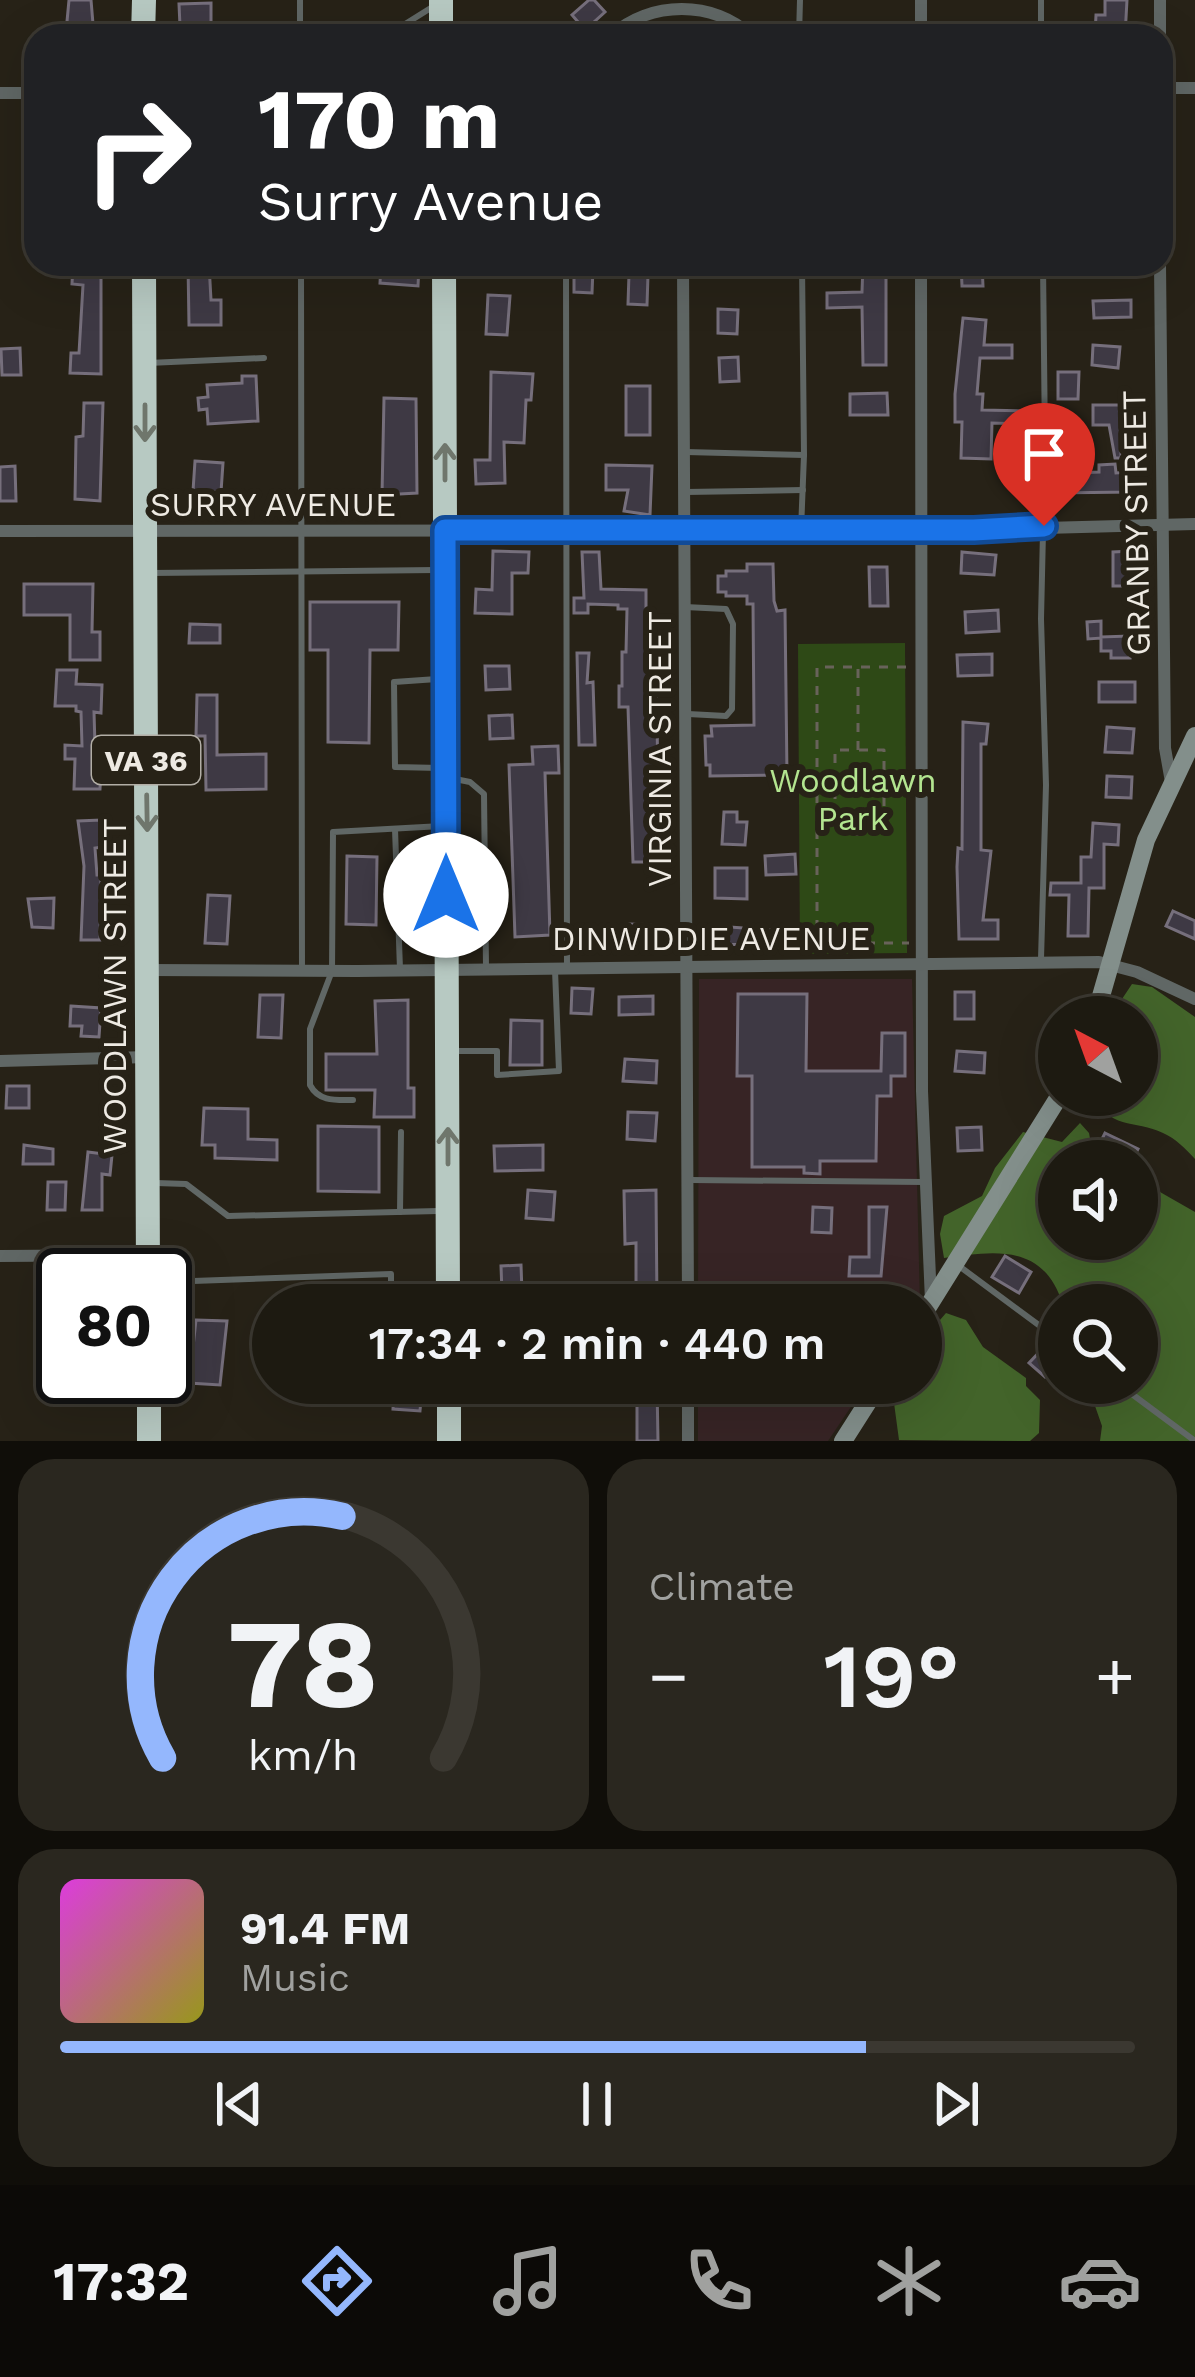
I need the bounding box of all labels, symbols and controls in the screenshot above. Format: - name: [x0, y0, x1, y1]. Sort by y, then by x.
- text: 170 m: [258, 70, 500, 168]
- icon: right: [60, 72, 216, 228]
- text: Surry Avenue: [258, 170, 604, 233]
- street label: GRANBY STREET: [1114, 390, 1158, 656]
- one-way arrow: [134, 403, 156, 442]
- pin: [993, 403, 1095, 526]
- icon: arrive: [1011, 421, 1077, 487]
- one-way arrow: [434, 443, 456, 482]
- street label: SURRY AVENUE: [150, 485, 396, 524]
- street label: VIRGINIA STREET: [640, 611, 679, 887]
- road number: VA 36: [92, 736, 200, 784]
- park label: Woodlawn Park: [769, 761, 937, 838]
- one-way arrow: [136, 793, 158, 832]
- street label: WOODLAWN STREET: [95, 818, 134, 1154]
- position arrow: [383, 832, 509, 958]
- street label: DINWIDDIE AVENUE: [552, 919, 870, 958]
- north arrow: [1038, 996, 1158, 1116]
- map controls: [1038, 996, 1158, 1404]
- one-way arrow: [437, 1127, 459, 1166]
- button: sound: [1038, 1140, 1158, 1260]
- speed limit sign: 80: [36, 1248, 192, 1404]
- button: search: [1038, 1284, 1158, 1404]
- text: 17:34 · 2 min · 440 m: [369, 1317, 825, 1370]
- text: Climate: [649, 1564, 795, 1609]
- text: 78: [227, 1591, 379, 1737]
- text: 19°: [824, 1623, 960, 1729]
- text: −: [649, 1638, 688, 1715]
- text: +: [1095, 1638, 1135, 1715]
- text: km/h: [248, 1730, 358, 1780]
- text: 91.4 FM: [240, 1902, 410, 1955]
- text: Music: [240, 1955, 350, 2000]
- icon: previous: [206, 2071, 272, 2137]
- icon: pause: [564, 2071, 630, 2137]
- icon: next: [923, 2071, 989, 2137]
- icon: directions: [295, 2239, 379, 2323]
- icon: music: [486, 2239, 570, 2323]
- icon: phone: [677, 2239, 761, 2323]
- icon: climate: [867, 2239, 951, 2323]
- icon: car: [1058, 2239, 1142, 2323]
- text: 17:32: [53, 2250, 189, 2313]

